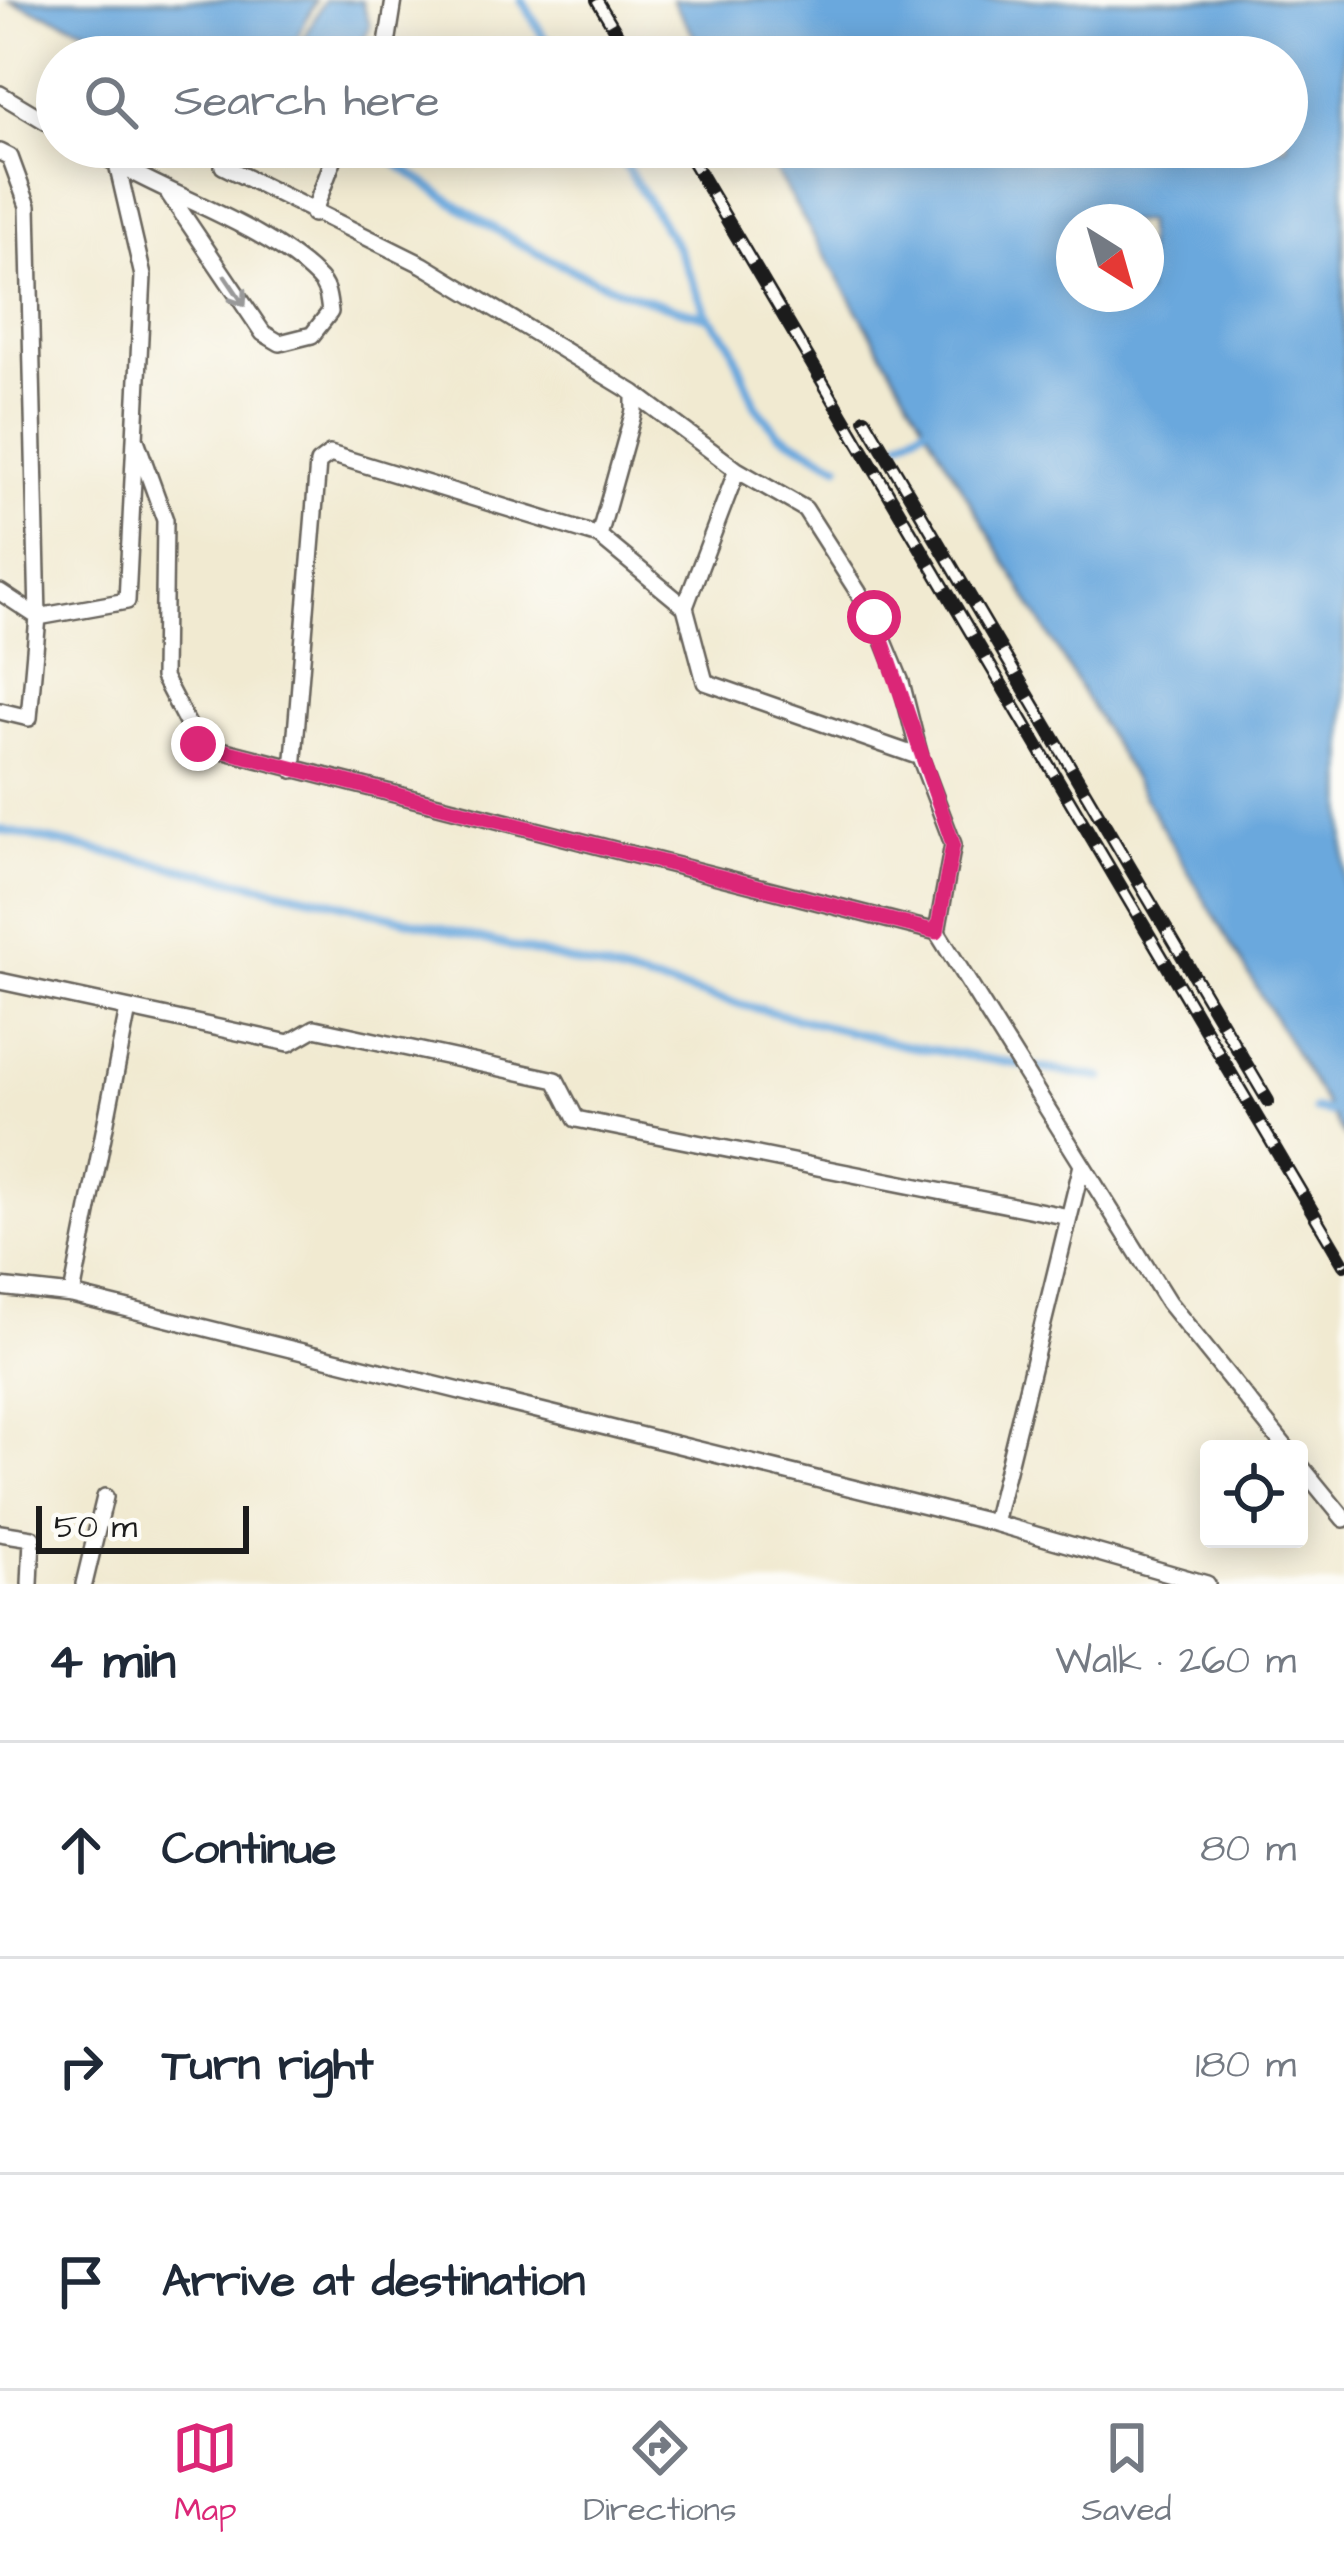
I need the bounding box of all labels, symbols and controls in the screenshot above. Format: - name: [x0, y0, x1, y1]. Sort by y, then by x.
- search box: [36, 36, 1308, 168]
- icon: search: [78, 69, 144, 135]
- text: Search here: [174, 71, 440, 133]
- north arrow: [1056, 204, 1164, 312]
- one-way arrow: [222, 273, 247, 307]
- route start: [847, 590, 901, 644]
- route end: [171, 717, 225, 771]
- map controls: [1200, 1440, 1308, 1548]
- button: locate: [1200, 1440, 1308, 1548]
- scale bar: [36, 1500, 249, 1553]
- text: 50 m: [54, 1504, 137, 1550]
- text: 4 min: [48, 1627, 176, 1698]
- text: Walk · 260 m: [1055, 1635, 1296, 1689]
- icon: ahead: [48, 1817, 114, 1883]
- text: Continue: [162, 1819, 336, 1881]
- text: 80 m: [1200, 1823, 1296, 1877]
- icon: right: [48, 2033, 114, 2099]
- text: Turn right: [162, 2035, 374, 2097]
- text: 180 m: [1195, 2039, 1296, 2093]
- icon: arrive: [48, 2249, 114, 2315]
- text: Arrive at destination: [162, 2251, 585, 2313]
- tab: Map: [172, 2415, 238, 2533]
- tab: Directions: [583, 2415, 737, 2533]
- tab: Saved: [1082, 2415, 1172, 2533]

